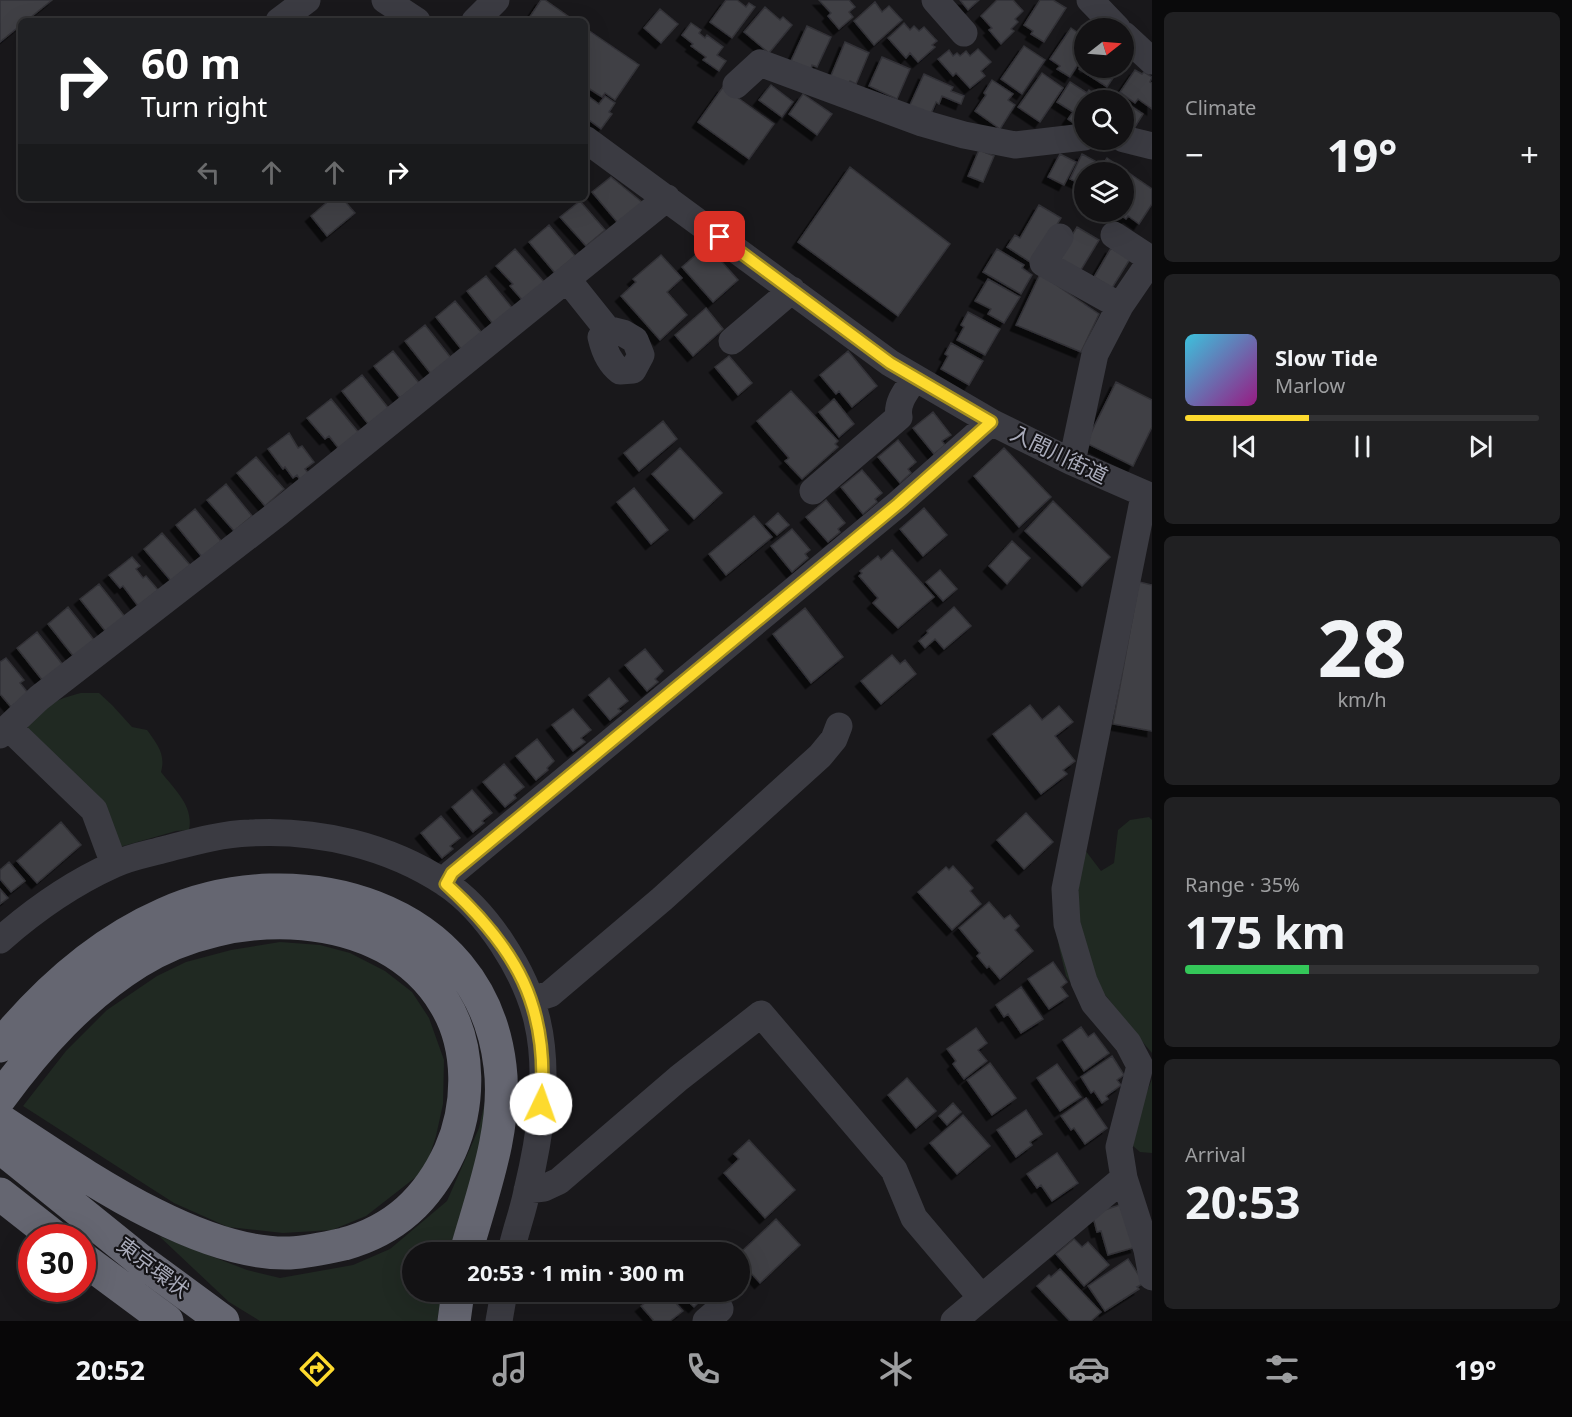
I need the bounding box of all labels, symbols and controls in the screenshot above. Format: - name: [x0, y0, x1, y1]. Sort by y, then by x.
- north arrow: [1074, 18, 1134, 78]
- map controls: [1074, 18, 1134, 222]
- text: 60 m: [141, 34, 241, 91]
- icon: right: [42, 42, 120, 120]
- text: Turn right: [141, 88, 267, 125]
- button: search: [1074, 90, 1134, 150]
- text: Climate: [1185, 94, 1256, 121]
- text: 19°: [1327, 124, 1397, 185]
- text: −: [1185, 132, 1204, 177]
- text: +: [1520, 132, 1539, 177]
- icon: left: [192, 156, 225, 189]
- icon: ahead: [255, 156, 288, 189]
- icon: ahead: [318, 156, 351, 189]
- icon: right: [381, 156, 414, 189]
- button: layers: [1074, 162, 1134, 222]
- pin: [694, 211, 745, 262]
- icon: arrive: [703, 220, 736, 253]
- text: Slow Tide: [1275, 342, 1378, 372]
- text: Marlow: [1275, 372, 1345, 399]
- street label: 入間川街道: [1006, 419, 1113, 490]
- icon: previous: [1228, 430, 1261, 463]
- icon: pause: [1346, 430, 1379, 463]
- icon: next: [1464, 430, 1497, 463]
- text: 28: [1317, 594, 1407, 700]
- text: km/h: [1337, 686, 1387, 713]
- text: Range · 35%: [1185, 871, 1300, 898]
- text: 175 km: [1185, 901, 1346, 962]
- position arrow: [509, 1072, 573, 1136]
- text: Arrival: [1185, 1141, 1246, 1168]
- text: 20:53: [1185, 1171, 1301, 1232]
- speed limit sign: 30: [18, 1224, 96, 1302]
- street label: 東京環状: [112, 1231, 196, 1304]
- text: 20:53 · 1 min · 300 m: [467, 1257, 685, 1287]
- icon: directions: [296, 1348, 338, 1390]
- icon: music: [489, 1348, 531, 1390]
- icon: phone: [682, 1348, 724, 1390]
- icon: climate: [875, 1348, 917, 1390]
- icon: car: [1068, 1348, 1110, 1390]
- icon: filters: [1261, 1348, 1303, 1390]
- text: 20:52: [76, 1351, 145, 1388]
- text: 19°: [1454, 1351, 1496, 1388]

